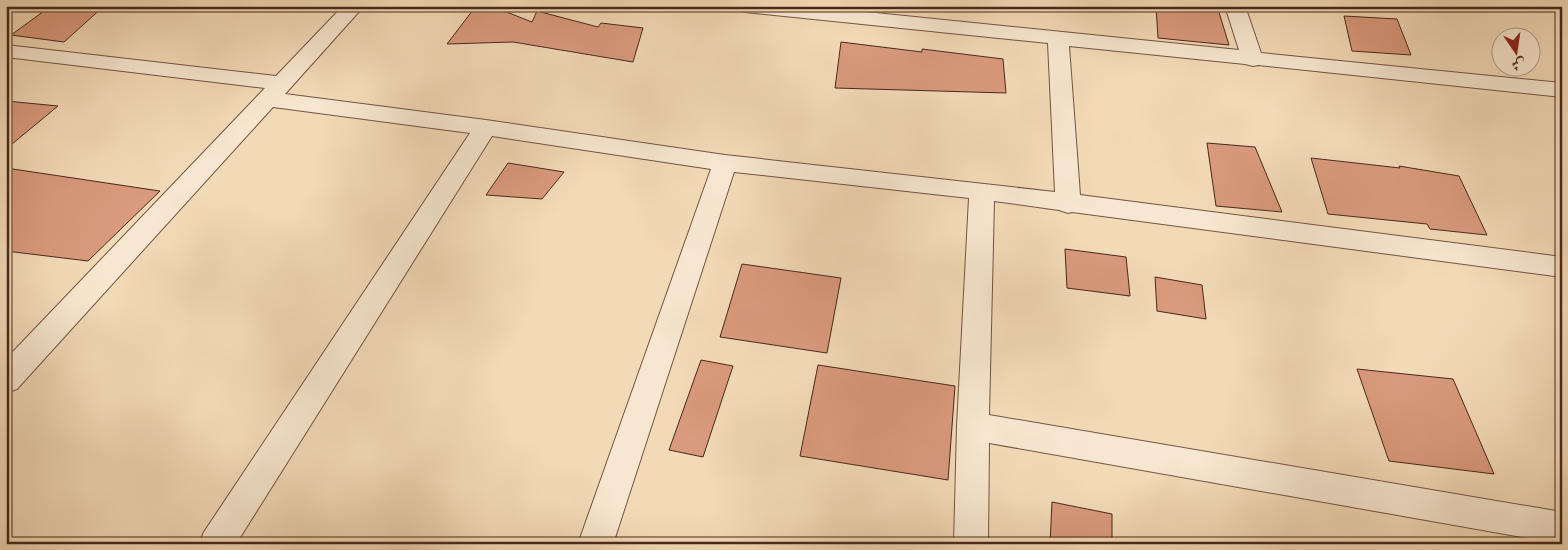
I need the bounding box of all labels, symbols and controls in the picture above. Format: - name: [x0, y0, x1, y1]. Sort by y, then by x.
- north arrow: [1490, 28, 1540, 78]
- text: ش: [1510, 54, 1528, 75]

